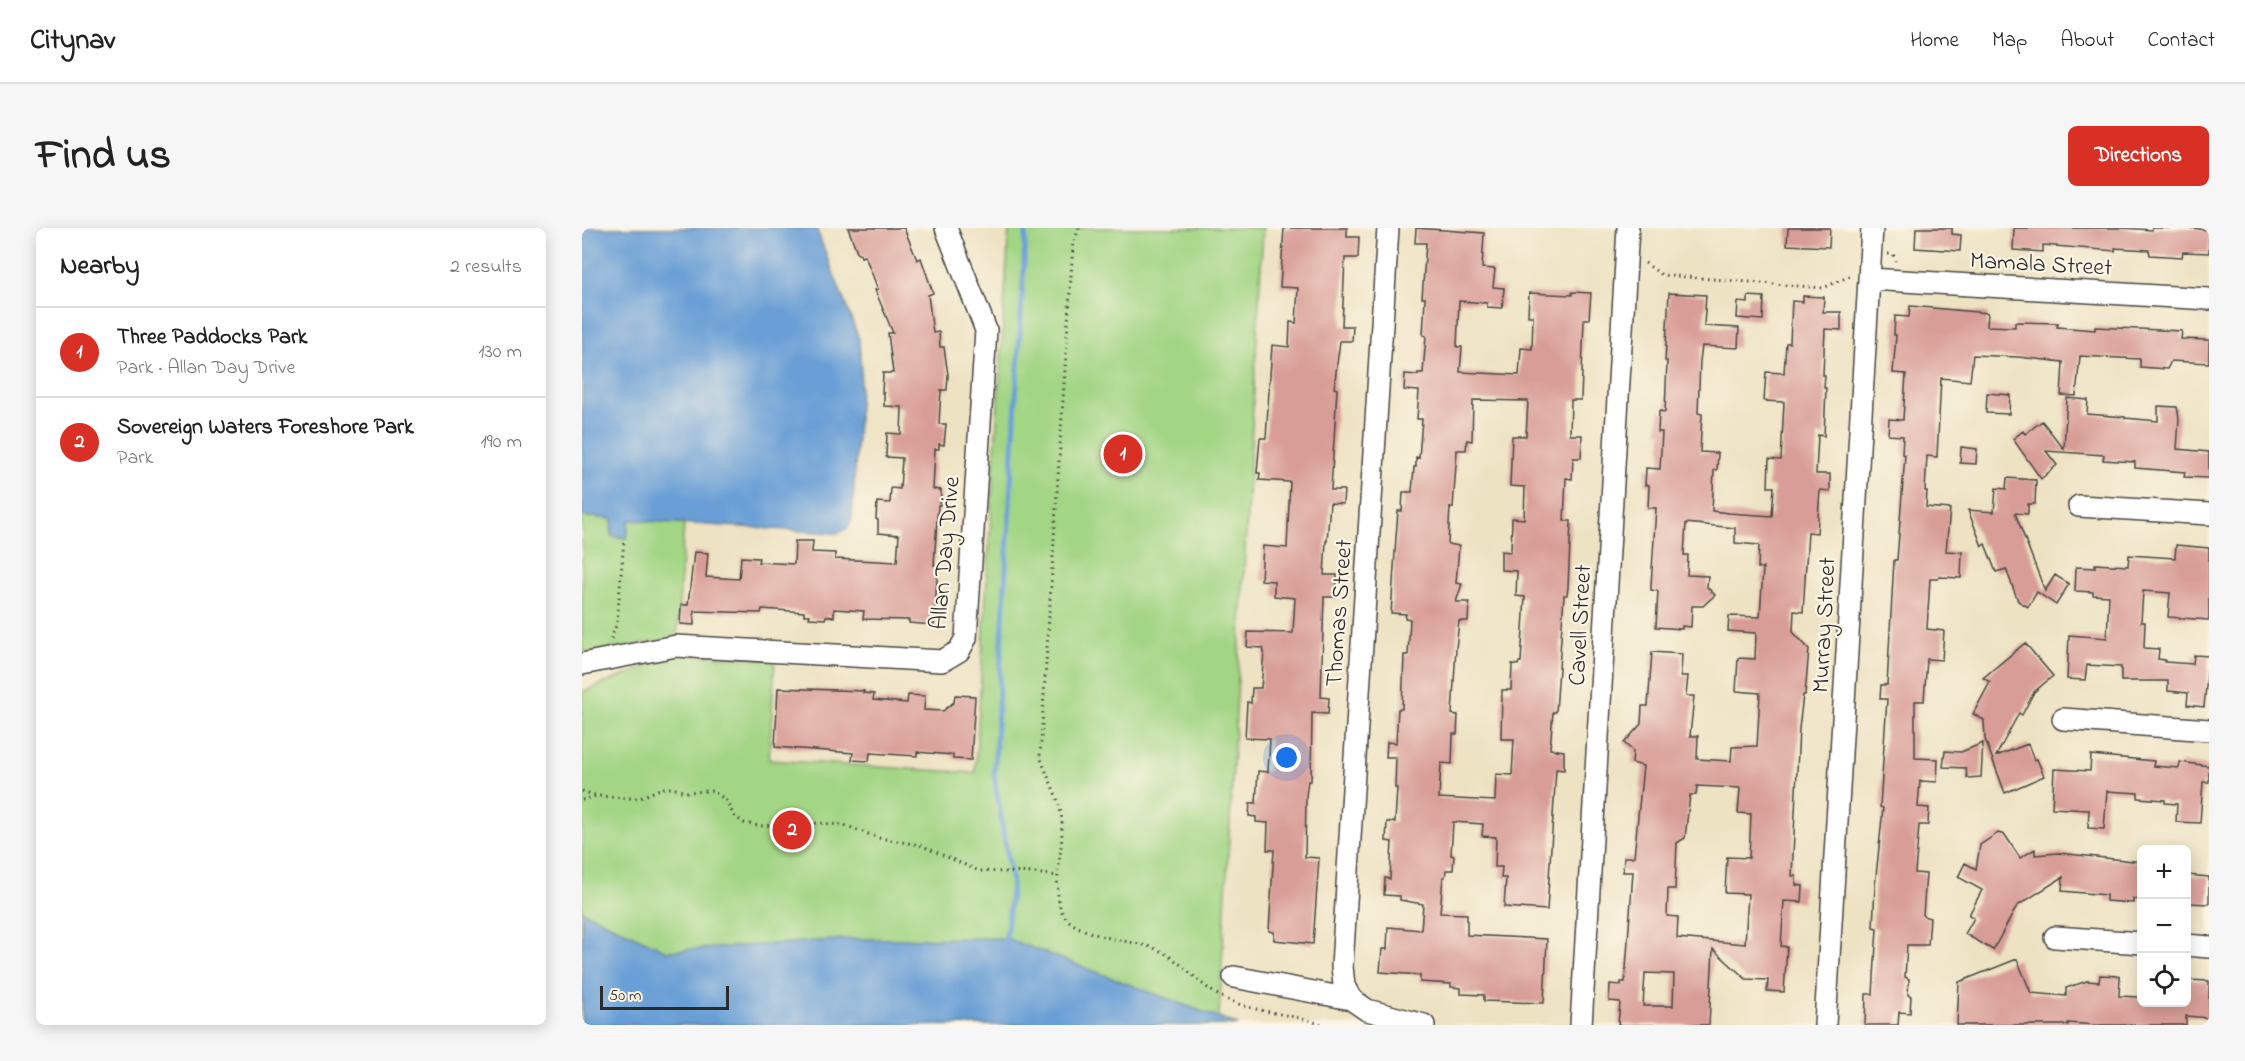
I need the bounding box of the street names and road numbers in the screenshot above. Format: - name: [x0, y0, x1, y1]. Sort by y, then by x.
- street label: Mamala Street: [1969, 244, 2113, 287]
- street label: Allan Day Drive: [922, 475, 972, 631]
- street label: Thomas Street: [1318, 538, 1363, 688]
- street label: Murray Street: [1804, 556, 1848, 694]
- street label: Cavell Street: [1561, 564, 1602, 687]

